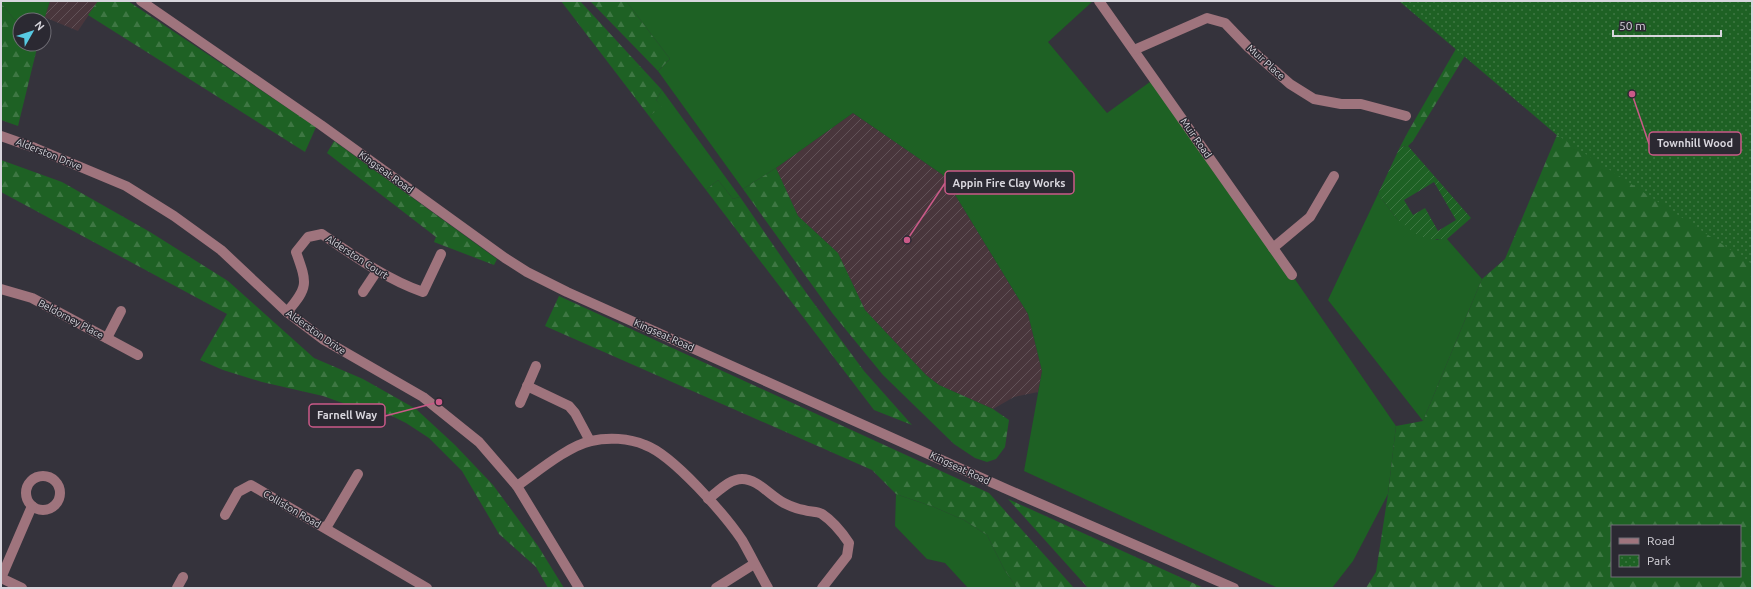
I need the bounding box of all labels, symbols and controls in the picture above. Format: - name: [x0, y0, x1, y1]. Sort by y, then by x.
- north arrow: [12, 12, 52, 52]
- scale bar: [1613, 12, 1721, 38]
- text: N: [33, 19, 47, 33]
- text: 50 m: [1619, 19, 1646, 32]
- street label: Muir Place: [1245, 42, 1287, 82]
- street label: Muir Road: [1178, 116, 1214, 160]
- callout: Townhill Wood: [1649, 132, 1741, 155]
- street label: Alderston Drive: [14, 136, 84, 172]
- text: Townhill Wood: [1657, 137, 1733, 149]
- street label: Kingseat Road: [357, 149, 415, 195]
- callout: Appin Fire Clay Works: [945, 171, 1074, 194]
- text: Appin Fire Clay Works: [953, 177, 1066, 189]
- street label: Alderston Court: [324, 233, 390, 281]
- street label: Beldorney Place: [37, 297, 105, 341]
- street label: Alderston Drive: [284, 307, 348, 357]
- street label: Kingseat Road: [632, 317, 696, 353]
- callout: Farnell Way: [309, 404, 385, 427]
- text: Farnell Way: [317, 409, 377, 421]
- street label: Kingseat Road: [928, 449, 992, 487]
- street label: Colliston Road: [261, 488, 323, 530]
- legend: [1611, 525, 1741, 577]
- text: Road: [1647, 534, 1675, 547]
- text: Park: [1647, 554, 1671, 567]

